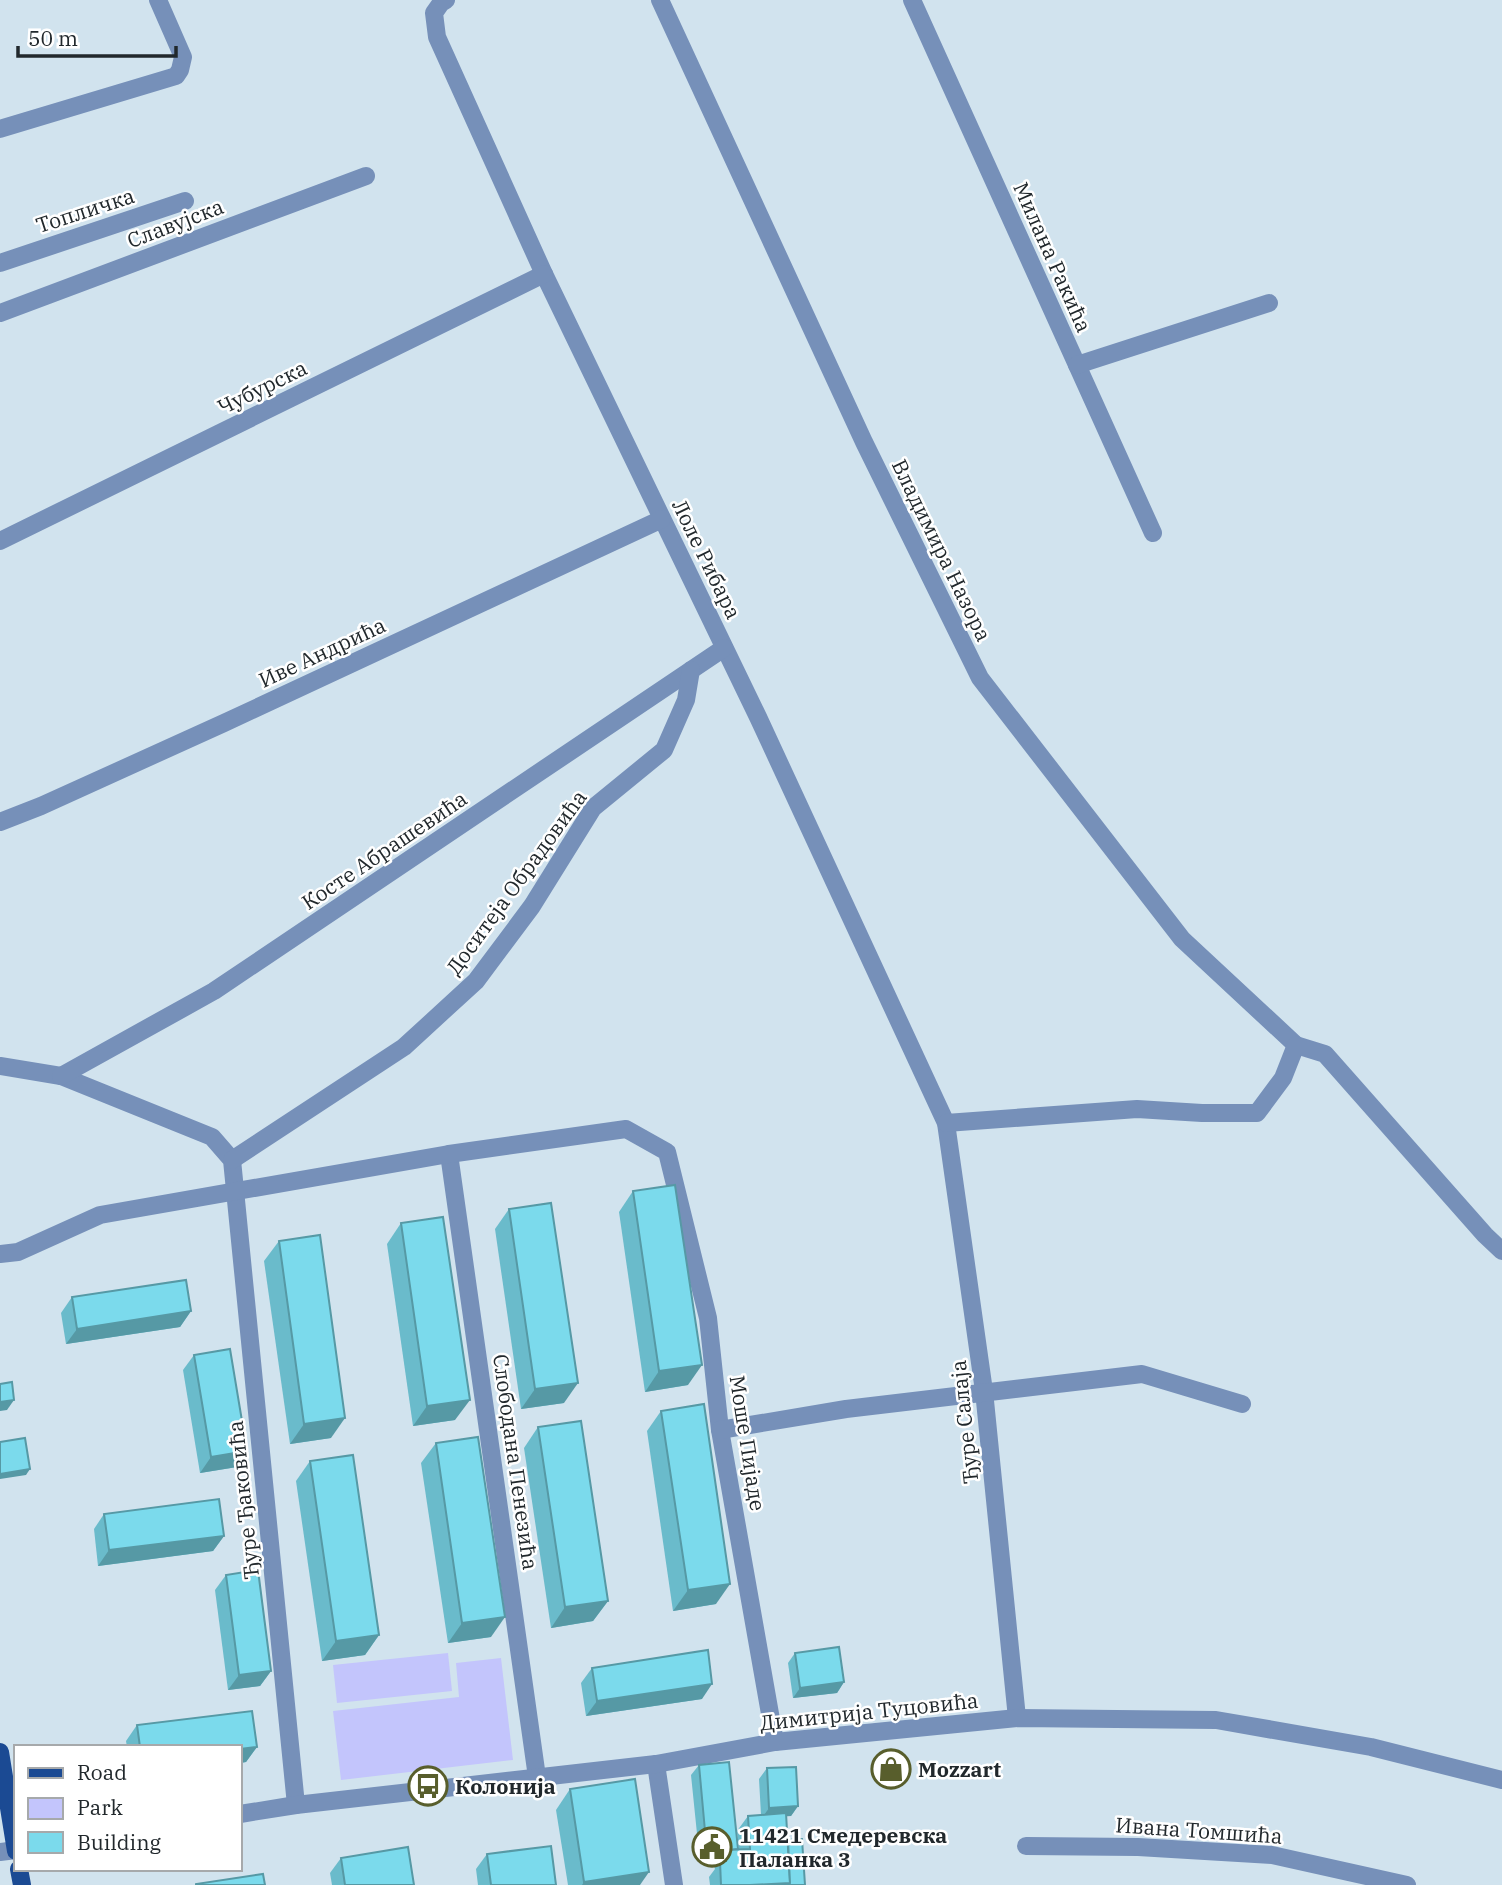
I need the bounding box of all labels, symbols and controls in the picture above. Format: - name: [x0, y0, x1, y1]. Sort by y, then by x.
- scale bar: [18, 14, 175, 58]
- text: 50 m: [28, 24, 78, 52]
- street label: Милана Ракића: [1007, 178, 1099, 336]
- street label: Топличка: [32, 181, 138, 239]
- street label: Славујска: [123, 192, 227, 254]
- street label: Чубурска: [213, 353, 311, 421]
- street label: Владимира Назора: [886, 454, 998, 646]
- street label: Лоле Рибара: [666, 495, 748, 623]
- street label: Иве Андрића: [254, 610, 390, 694]
- street label: Косте Абрашевића: [296, 784, 472, 916]
- street label: Доситеја Обрадовића: [440, 784, 592, 980]
- street label: Слободана Пенезића: [487, 1352, 545, 1572]
- street label: Ђуре Салаја: [944, 1359, 984, 1485]
- street label: Моше Пијаде: [723, 1373, 773, 1513]
- street label: Ђуре Ђаковића: [221, 1419, 265, 1581]
- street label: Димитрија Туцовића: [759, 1686, 979, 1736]
- legend: [14, 1745, 242, 1871]
- shop icon: Mozzart: [870, 1748, 912, 1790]
- place label: Mozzart: [918, 1755, 1001, 1783]
- text: Road: [77, 1758, 127, 1786]
- bus stop icon: Колонија: [407, 1765, 449, 1807]
- place label: Колонија: [455, 1772, 556, 1800]
- text: Park: [77, 1793, 124, 1821]
- street label: Ивана Томшића: [1115, 1810, 1283, 1850]
- place label: 11421 Смедеревска Паланка 3: [739, 1821, 947, 1873]
- public building icon: 11421 Смедеревска Паланка 3: [691, 1826, 733, 1868]
- text: Building: [77, 1828, 162, 1856]

